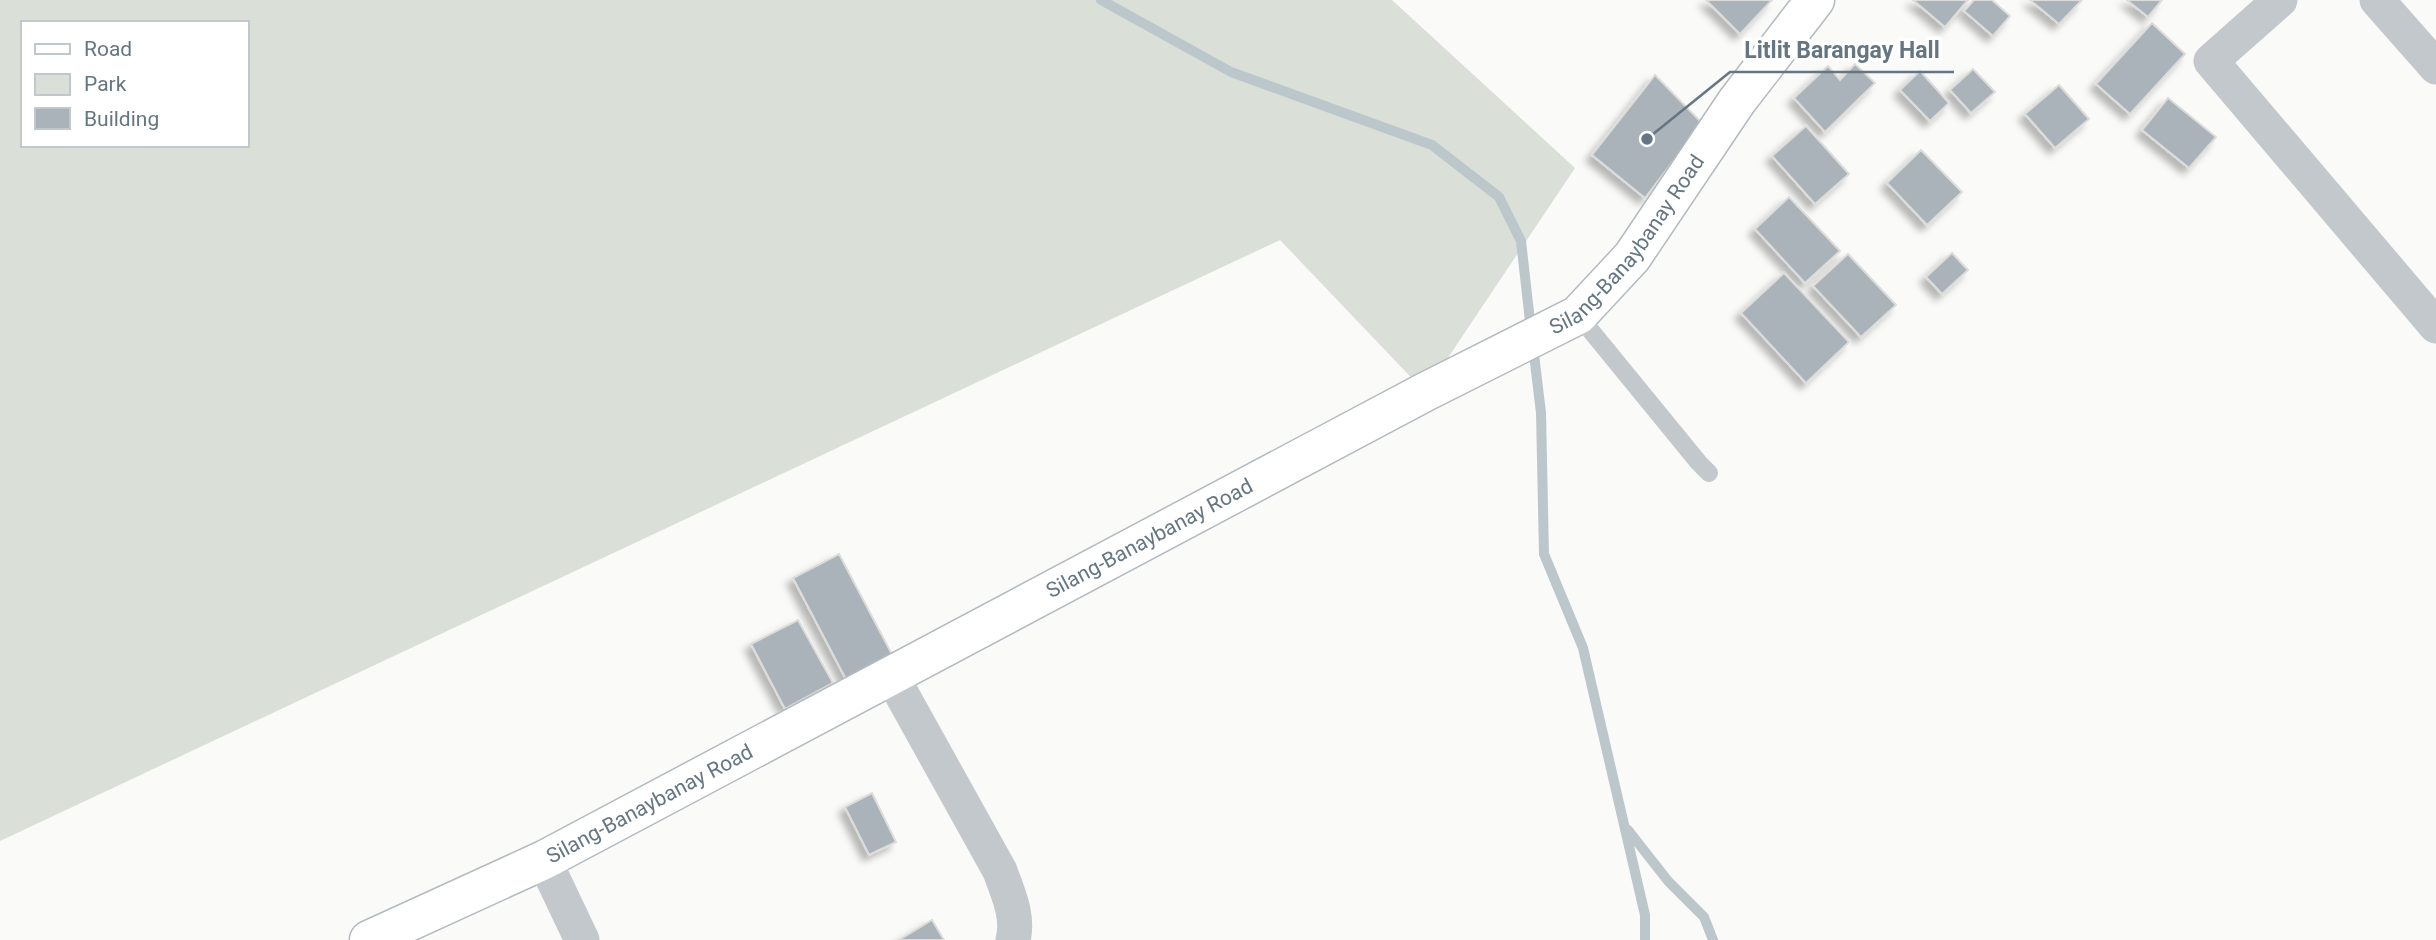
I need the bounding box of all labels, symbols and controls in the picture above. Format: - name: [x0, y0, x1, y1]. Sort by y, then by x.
- legend: [21, 21, 248, 147]
- callout: Litlit Barangay Hall: [1730, 28, 1954, 72]
- text: Road: [84, 37, 132, 61]
- text: Litlit Barangay Hall: [1744, 37, 1940, 64]
- text: Park: [84, 72, 127, 96]
- text: Building: [84, 107, 159, 131]
- street label: Silang-Banaybanay Road: [1545, 150, 1709, 339]
- street label: Silang-Banaybanay Road: [1042, 474, 1257, 603]
- street label: Silang-Banaybanay Road: [542, 739, 757, 868]

